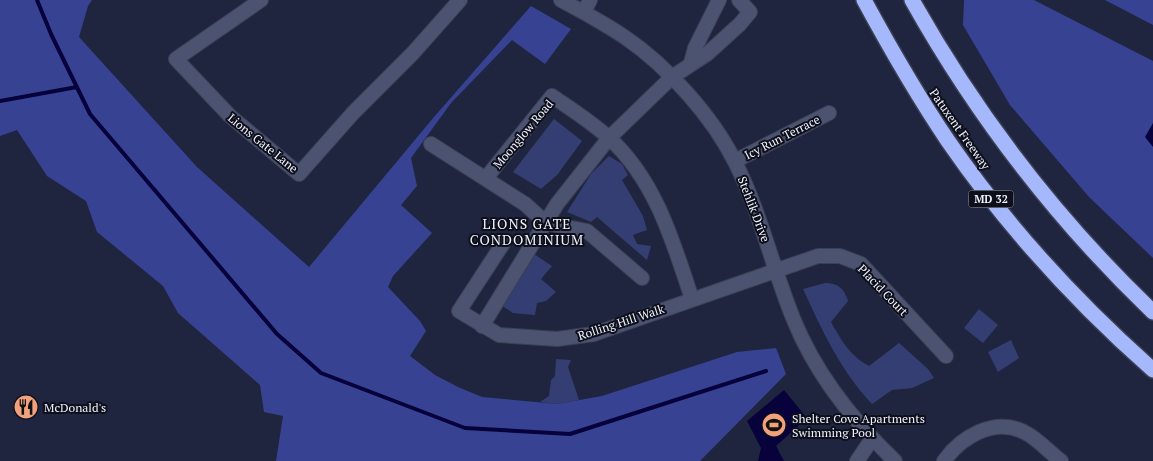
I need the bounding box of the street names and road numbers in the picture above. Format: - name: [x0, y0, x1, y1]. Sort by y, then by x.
- street label: Patuxent Freeway: [927, 86, 994, 173]
- street label: Moonglow Road: [490, 96, 556, 172]
- street label: Lions Gate Lane: [225, 110, 301, 176]
- street label: Icy Run Terrace: [742, 112, 822, 162]
- street label: Stehlik Drive: [735, 174, 773, 244]
- road number: MD 32: [968, 190, 1014, 208]
- street label: Placid Court: [855, 261, 912, 319]
- street label: Rolling Hill Walk: [576, 301, 667, 343]

